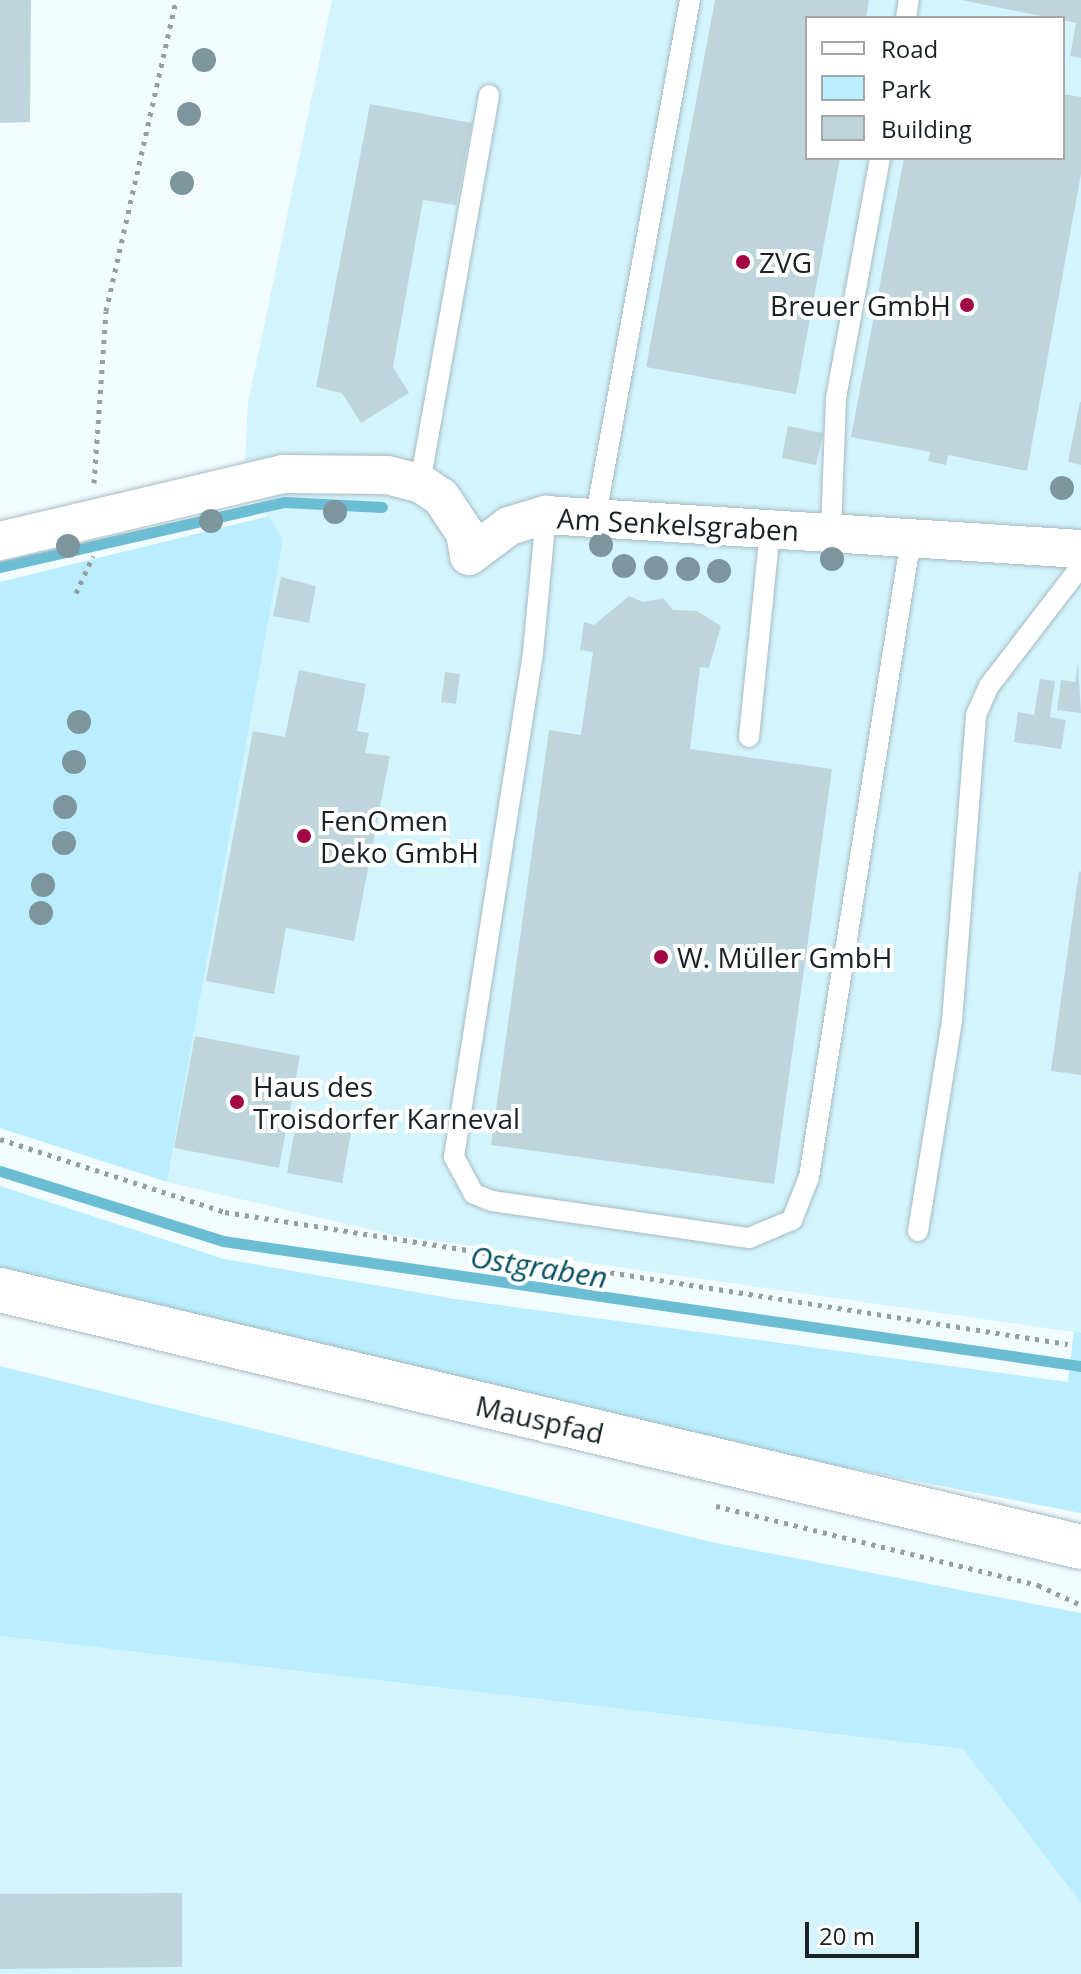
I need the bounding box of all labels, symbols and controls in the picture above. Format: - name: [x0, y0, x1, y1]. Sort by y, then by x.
- legend: [805, 16, 1065, 160]
- text: Road: [881, 32, 938, 65]
- text: Park: [881, 72, 931, 105]
- text: Building: [881, 112, 972, 145]
- place label: ZVG: [759, 245, 812, 279]
- marker: ZVG: [734, 253, 752, 271]
- place label: Breuer GmbH: [770, 288, 951, 322]
- marker: Breuer GmbH: [958, 296, 976, 314]
- street label: Am Senkelsgraben: [556, 501, 800, 547]
- place label: FenOmen Deko GmbH: [320, 803, 479, 869]
- marker: FenOmen Deko GmbH: [295, 827, 313, 845]
- place label: W. Müller GmbH: [677, 940, 892, 974]
- marker: W. Müller GmbH: [652, 948, 670, 966]
- place label: Haus des Troisdorfer Karneval: [253, 1069, 520, 1135]
- marker: Haus des Troisdorfer Karneval: [228, 1093, 246, 1111]
- water label: Ostgraben: [468, 1238, 610, 1296]
- street label: Mauspfad: [473, 1388, 607, 1450]
- scale bar: [809, 1906, 923, 1956]
- text: 20 m: [819, 1919, 875, 1952]

